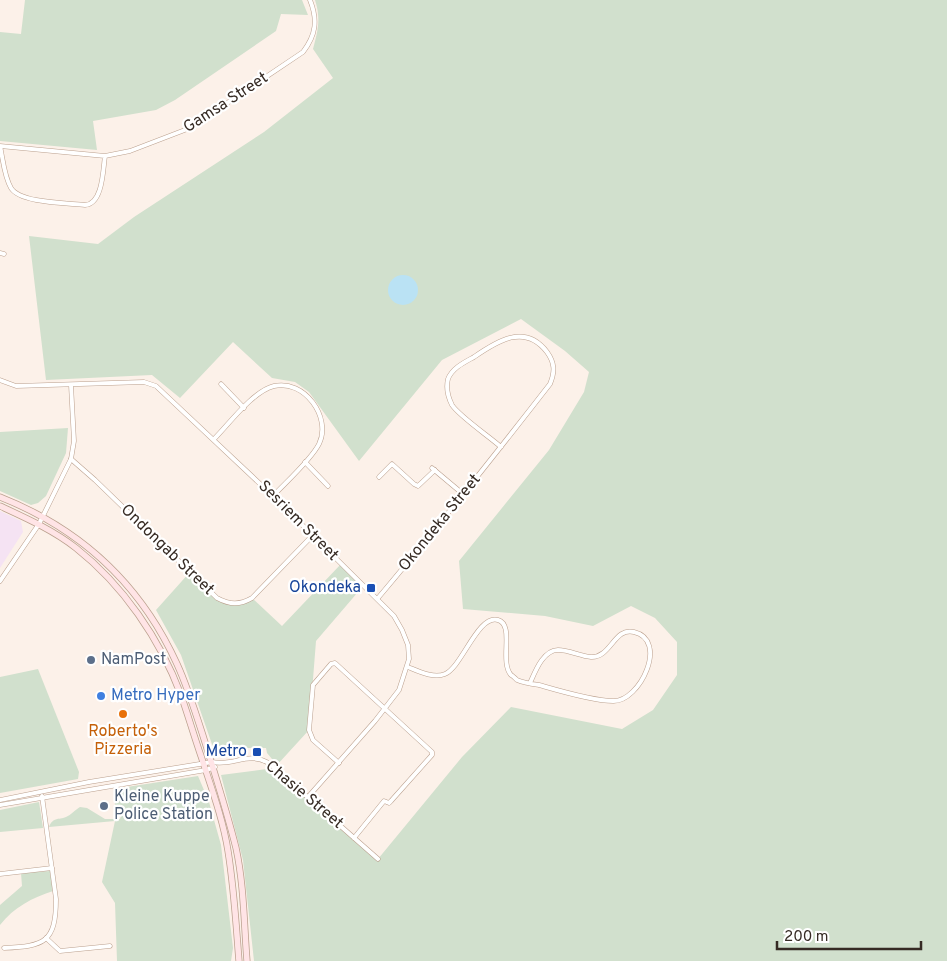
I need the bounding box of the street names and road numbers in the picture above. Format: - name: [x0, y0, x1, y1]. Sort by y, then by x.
- street label: Gamsa Street: [180, 68, 272, 138]
- street label: Okondeka Street: [395, 470, 485, 576]
- street label: Sesriem Street: [254, 477, 342, 565]
- street label: Ondongab Street: [116, 500, 218, 600]
- street label: Chasie Street: [261, 757, 347, 833]

